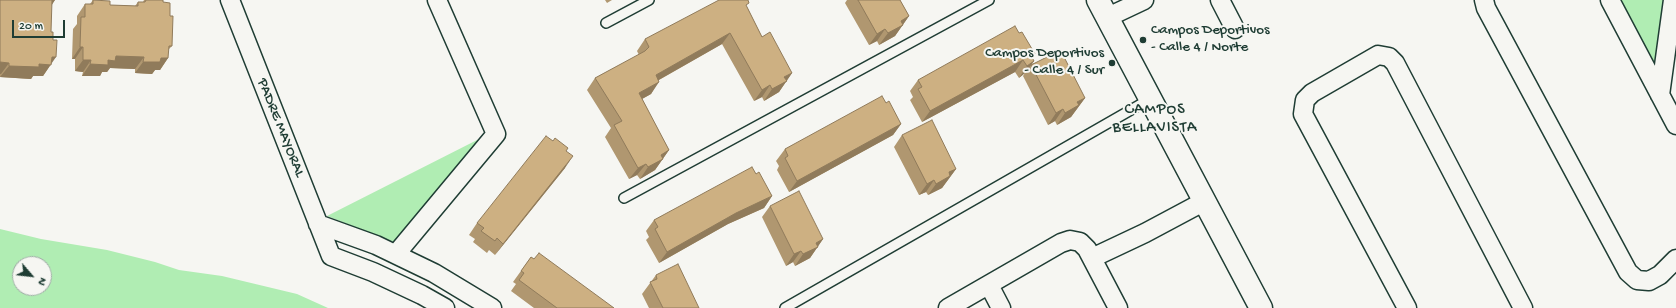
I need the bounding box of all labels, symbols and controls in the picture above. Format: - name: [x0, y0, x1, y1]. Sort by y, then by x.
- scale bar: [14, 12, 67, 38]
- text: 20 m: [19, 20, 43, 34]
- place label: Campos Deportivos - Calle 4 / Norte: [1151, 22, 1270, 57]
- marker: Campos Deportivos - Calle 4 / Norte: [1138, 35, 1148, 45]
- place label: Campos Deportivos - Calle 4 / Sur: [985, 45, 1104, 80]
- marker: Campos Deportivos - Calle 4 / Sur: [1107, 58, 1117, 68]
- street label: PADRE MAYORAL: [252, 76, 308, 180]
- district label: CAMPOS BELLAVISTA: [1112, 101, 1198, 139]
- north arrow: [12, 256, 52, 296]
- text: N: [35, 275, 49, 287]

